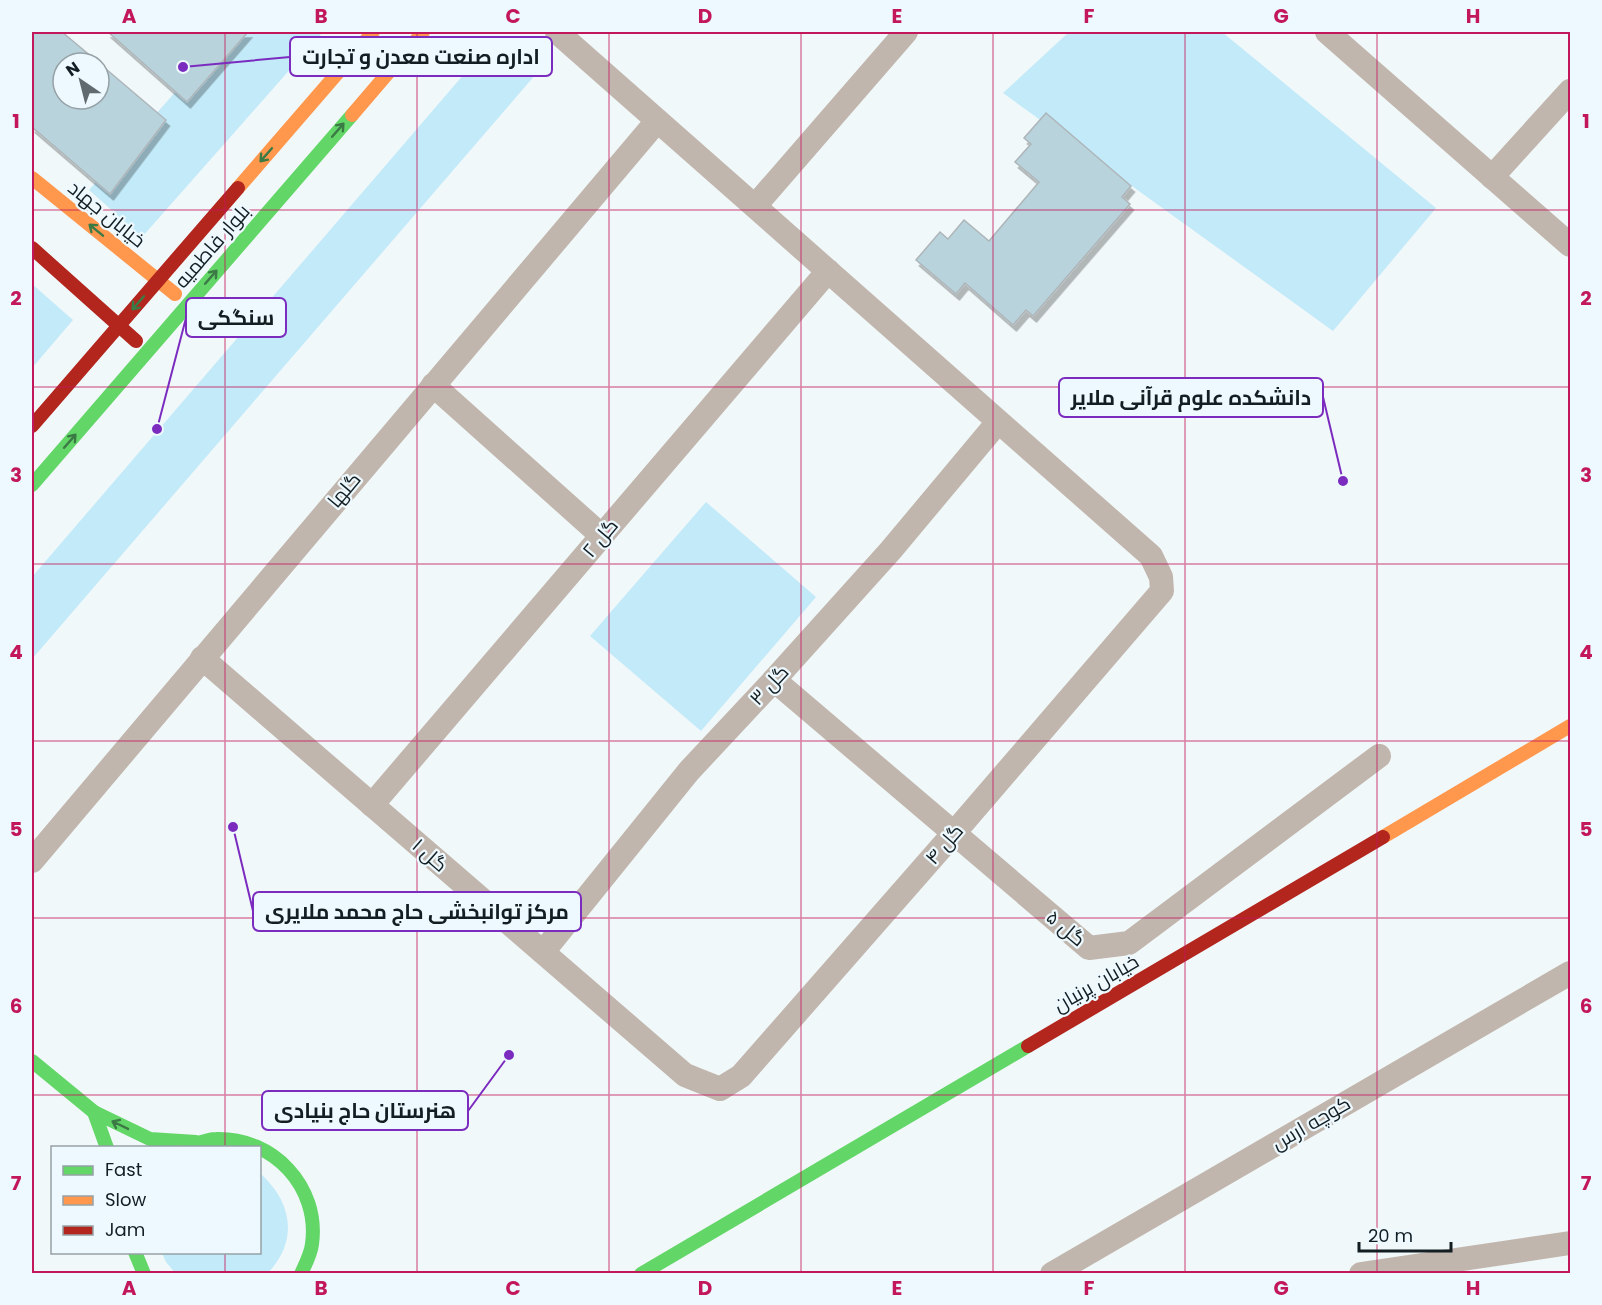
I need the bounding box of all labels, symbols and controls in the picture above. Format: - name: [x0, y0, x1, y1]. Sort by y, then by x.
- text: A: [122, 2, 137, 30]
- text: B: [314, 2, 328, 30]
- text: C: [505, 2, 521, 30]
- text: D: [698, 2, 712, 30]
- text: E: [892, 2, 902, 30]
- text: F: [1084, 2, 1095, 30]
- text: G: [1273, 2, 1289, 30]
- text: H: [1466, 2, 1480, 30]
- callout: اداره صنعت معدن و تجارت: [290, 37, 552, 76]
- text: اداره صنعت معدن و تجارت: [302, 42, 540, 71]
- north arrow: [51, 51, 111, 111]
- text: N: [61, 56, 84, 82]
- text: 1: [12, 107, 20, 135]
- text: 1: [1582, 107, 1590, 135]
- one-way arrow: [331, 123, 345, 138]
- one-way arrow: [259, 147, 273, 162]
- street label: خیابان جهاد: [62, 174, 152, 254]
- street label: بلوار فاطمیه: [168, 198, 256, 294]
- one-way arrow: [88, 223, 104, 236]
- one-way arrow: [204, 270, 218, 285]
- text: 2: [10, 284, 22, 312]
- text: 2: [1580, 284, 1592, 312]
- one-way arrow: [131, 295, 145, 310]
- callout: سنگکی: [186, 298, 286, 337]
- text: سنگکی: [198, 303, 274, 332]
- callout: دانشکده علوم قرآنی ملایر: [1059, 378, 1323, 417]
- text: دانشکده علوم قرآنی ملایر: [1070, 383, 1311, 412]
- one-way arrow: [63, 434, 77, 449]
- text: 3: [10, 461, 22, 489]
- text: 3: [1580, 461, 1592, 489]
- street label: گلها: [321, 466, 367, 514]
- street label: گل ۲: [575, 512, 625, 564]
- text: 4: [9, 638, 23, 666]
- text: 4: [1579, 638, 1593, 666]
- street label: گل ۳: [743, 658, 795, 712]
- text: 5: [10, 815, 23, 843]
- text: 5: [1580, 815, 1593, 843]
- street label: گل ۴: [918, 817, 970, 871]
- street label: گل ۱: [406, 832, 454, 878]
- callout: مرکز توانبخشی حاج محمد ملایری: [253, 892, 581, 931]
- text: مرکز توانبخشی حاج محمد ملایری: [265, 897, 569, 926]
- street label: گل ۵: [1040, 903, 1092, 953]
- street label: خیابان پرنیان: [1048, 947, 1144, 1019]
- text: 6: [10, 992, 22, 1020]
- text: 6: [1580, 992, 1592, 1020]
- street label: کوچه ارس: [1266, 1089, 1356, 1157]
- callout: هنرستان حاج بنیادی: [262, 1091, 468, 1130]
- text: هنرستان حاج بنیادی: [274, 1096, 456, 1125]
- one-way arrow: [111, 1118, 129, 1130]
- legend: [51, 1146, 261, 1254]
- text: Fast: [105, 1157, 142, 1182]
- text: 7: [11, 1169, 22, 1197]
- text: 7: [1581, 1169, 1592, 1197]
- text: Slow: [105, 1187, 147, 1212]
- scale bar: [1359, 1215, 1450, 1253]
- text: Jam: [105, 1217, 145, 1242]
- text: 20 m: [1368, 1223, 1413, 1248]
- text: A: [122, 1274, 137, 1302]
- text: B: [314, 1274, 328, 1302]
- text: C: [505, 1274, 521, 1302]
- text: D: [698, 1274, 712, 1302]
- text: E: [892, 1274, 902, 1302]
- text: F: [1084, 1274, 1095, 1302]
- text: G: [1273, 1274, 1289, 1302]
- text: H: [1466, 1274, 1480, 1302]

